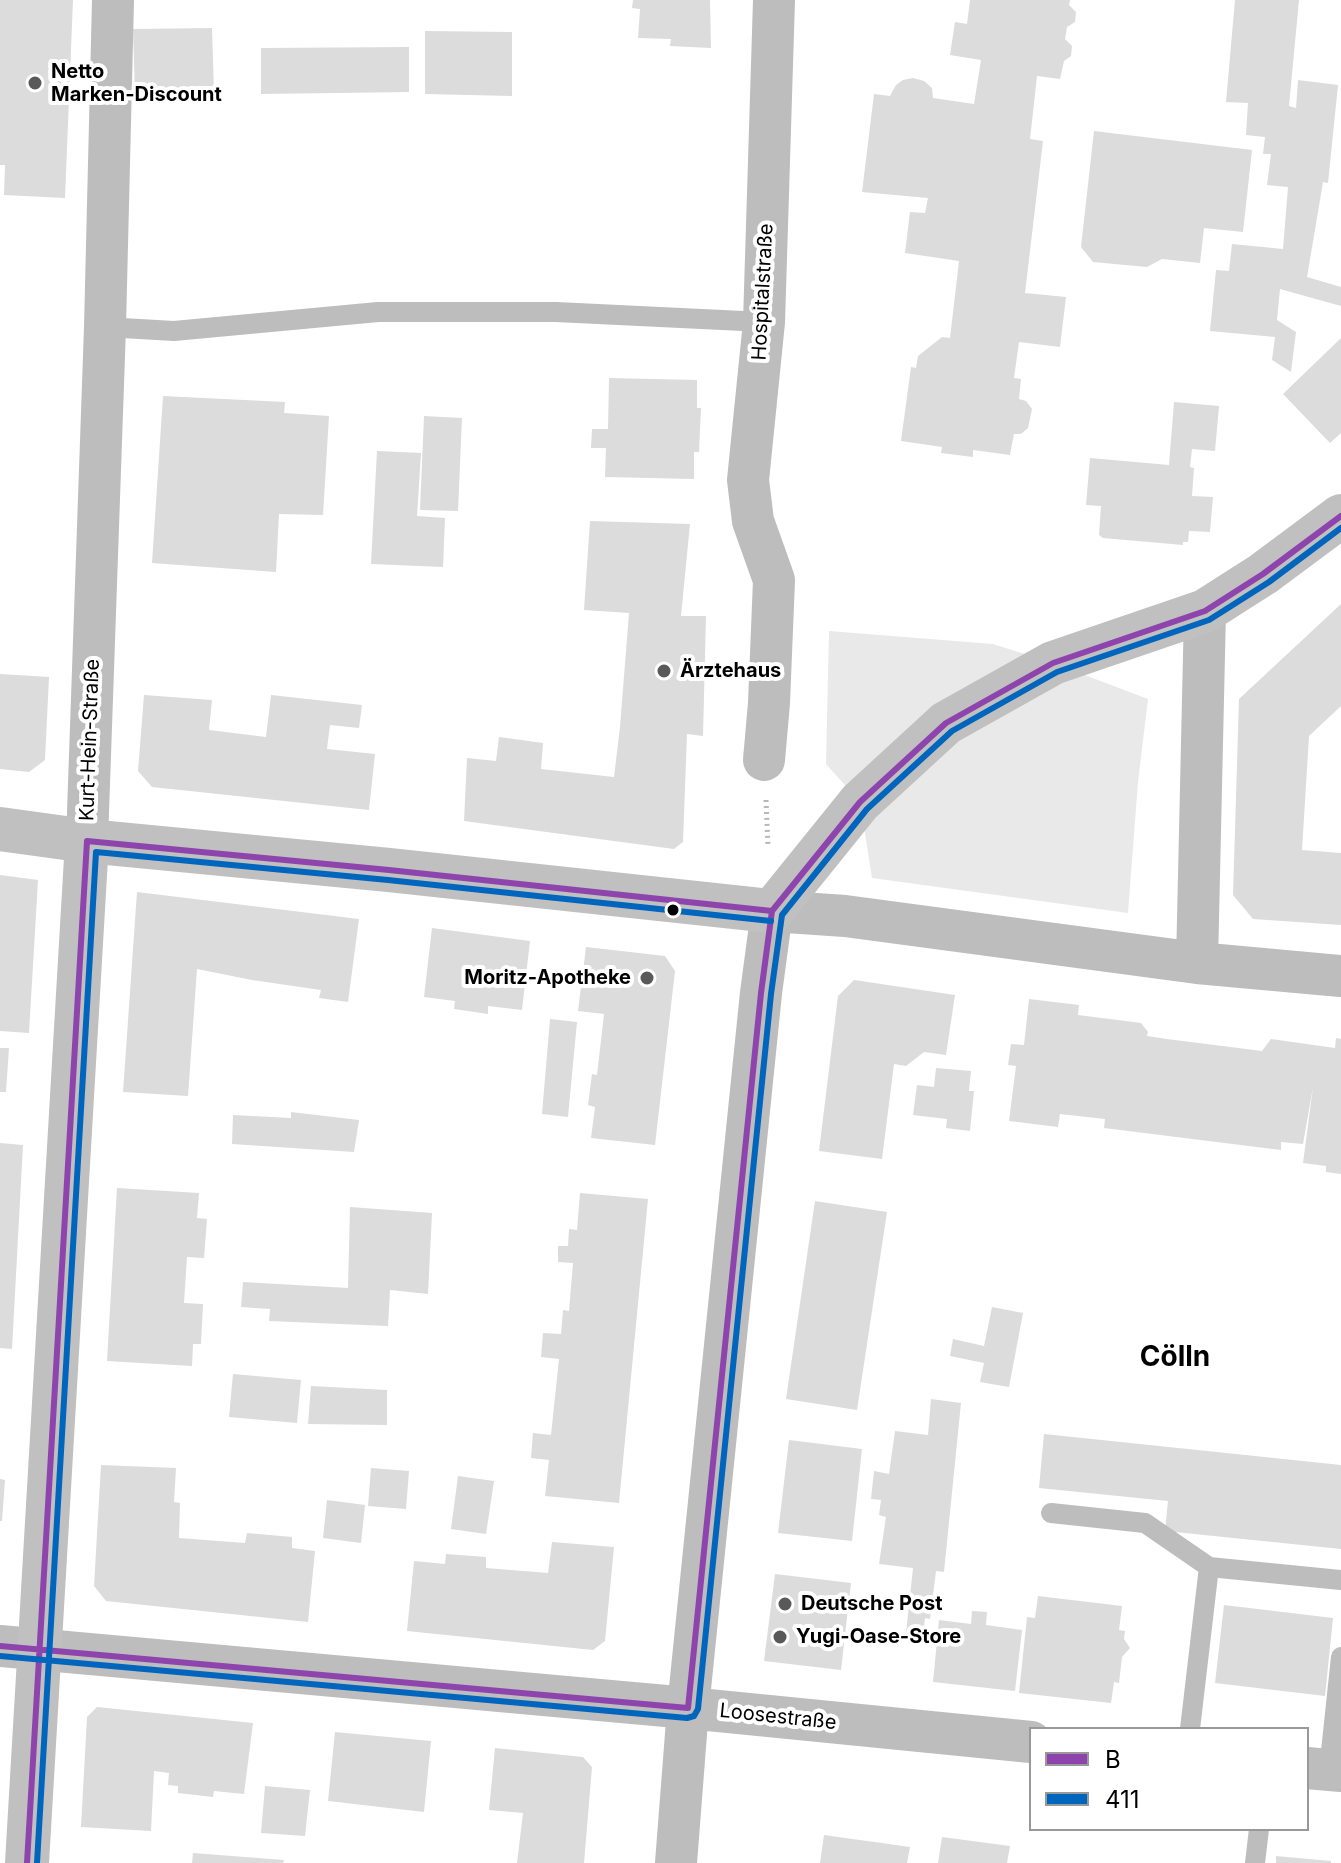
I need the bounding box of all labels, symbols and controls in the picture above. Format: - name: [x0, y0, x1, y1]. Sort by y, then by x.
- place label: Netto Marken-Discount: [51, 60, 222, 107]
- marker: Netto Marken-Discount: [26, 74, 44, 92]
- street label: Hospitalstraße: [747, 223, 779, 361]
- street label: Kurt-Hein-Straße: [75, 658, 105, 822]
- place label: Ärztehaus: [680, 659, 781, 683]
- marker: Ärztehaus: [655, 662, 673, 680]
- unlabelled marker: [665, 902, 681, 918]
- place label: Moritz-Apotheke: [464, 966, 631, 990]
- marker: Moritz-Apotheke: [638, 969, 656, 987]
- district label: Cölln: [1140, 1341, 1210, 1375]
- place label: Deutsche Post: [801, 1592, 943, 1616]
- marker: Deutsche Post: [776, 1595, 794, 1613]
- place label: Yugi-Oase-Store: [796, 1625, 961, 1649]
- marker: Yugi-Oase-Store: [771, 1628, 789, 1646]
- street label: Loosestraße: [718, 1699, 838, 1735]
- legend: [1029, 1727, 1309, 1831]
- text: B: [1105, 1745, 1121, 1774]
- text: 411: [1105, 1785, 1140, 1814]

